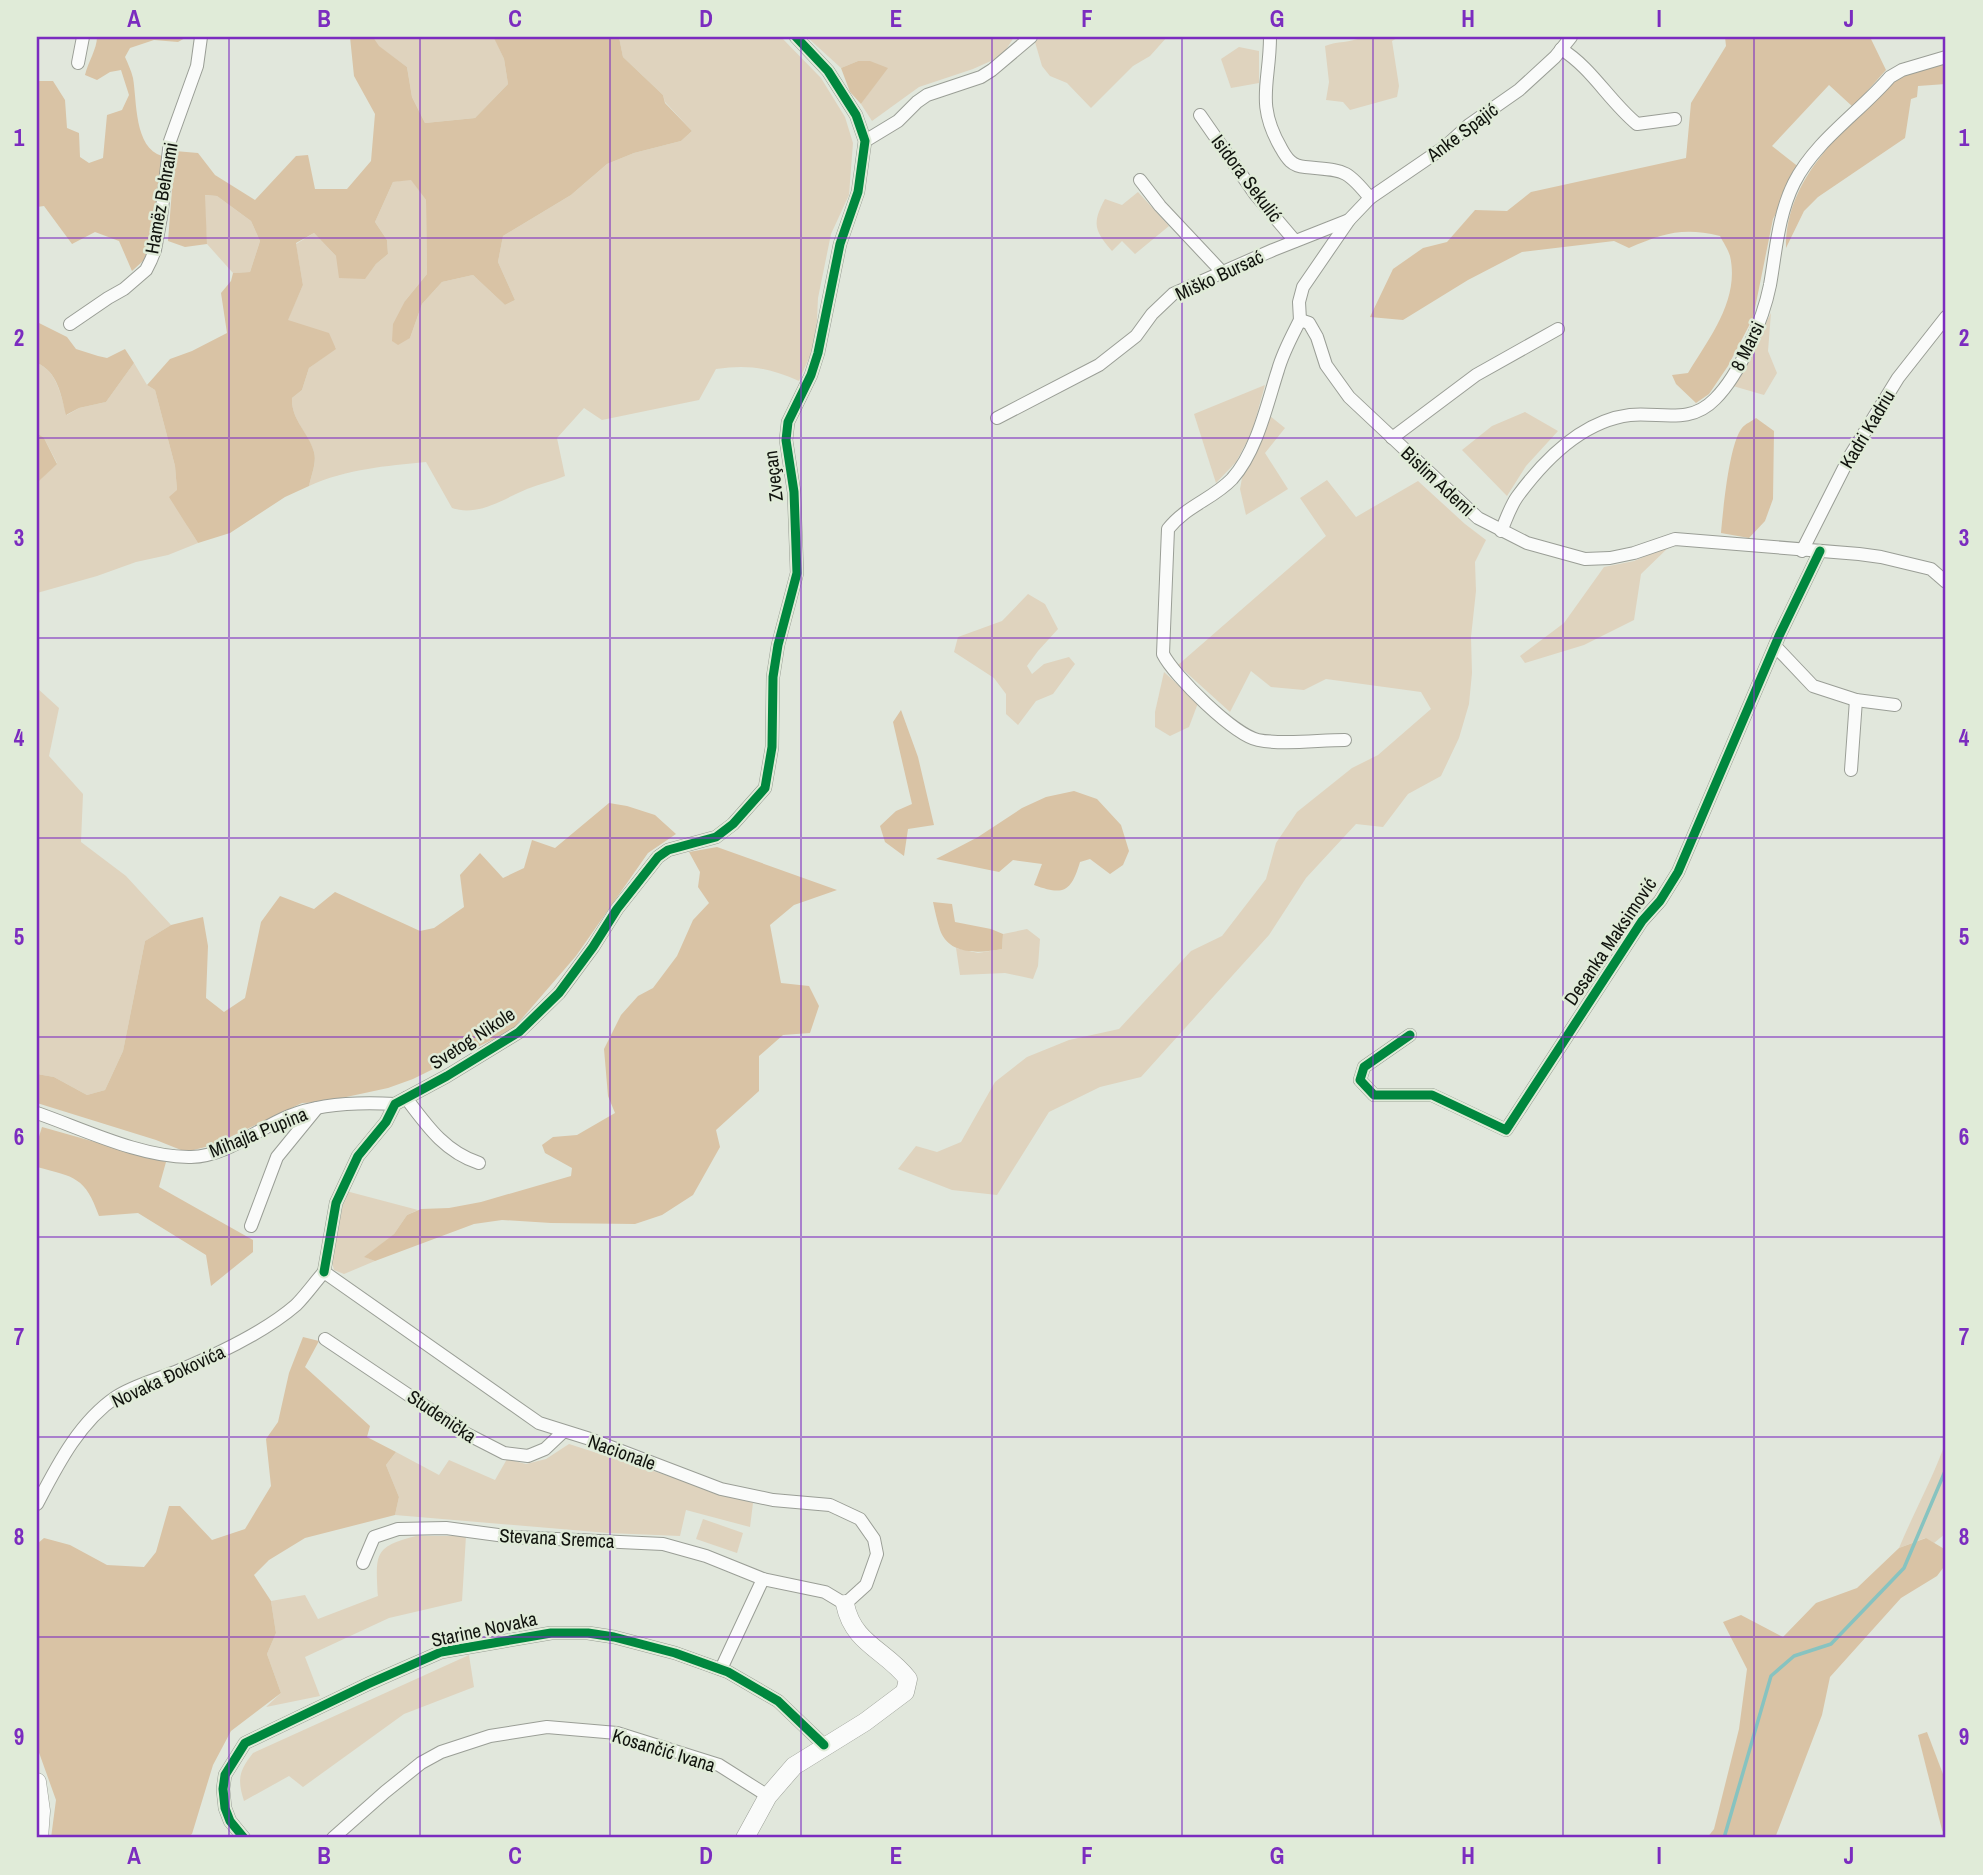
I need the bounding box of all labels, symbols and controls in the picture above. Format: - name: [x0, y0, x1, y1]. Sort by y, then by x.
- text: A: [127, 3, 141, 34]
- text: B: [317, 3, 331, 34]
- text: C: [508, 3, 522, 34]
- text: D: [699, 3, 713, 34]
- text: E: [890, 3, 902, 34]
- text: F: [1081, 3, 1093, 34]
- text: G: [1270, 3, 1284, 34]
- text: H: [1461, 3, 1475, 34]
- text: I: [1656, 3, 1662, 34]
- text: J: [1844, 3, 1854, 34]
- street label: Anke Spajić: [1420, 96, 1503, 168]
- text: 1: [14, 122, 25, 153]
- text: 1: [1959, 122, 1970, 153]
- street label: Isidora Sekulić: [1206, 129, 1289, 227]
- street label: Hamëz Behrami: [138, 140, 184, 256]
- street label: Miško Bursać: [1171, 243, 1267, 307]
- street label: 8 Marsi: [1724, 317, 1770, 375]
- text: 2: [14, 322, 24, 353]
- text: 2: [1959, 322, 1969, 353]
- street label: Kadri Kadriu: [1833, 385, 1901, 473]
- street label: Bislim Ademi: [1396, 440, 1480, 522]
- street label: Zveçan: [757, 449, 789, 503]
- text: 3: [14, 522, 24, 553]
- text: 3: [1959, 522, 1969, 553]
- text: 4: [14, 722, 25, 753]
- text: 4: [1959, 722, 1970, 753]
- street label: Desanka Maksimović: [1558, 872, 1663, 1010]
- text: 5: [14, 921, 24, 952]
- text: 5: [1959, 921, 1969, 952]
- street label: Svetog Nikole: [424, 1001, 520, 1075]
- street label: Mihajla Pupina: [205, 1100, 311, 1164]
- text: 6: [14, 1121, 24, 1152]
- text: 6: [1959, 1121, 1969, 1152]
- text: 7: [14, 1321, 24, 1352]
- text: 7: [1959, 1321, 1969, 1352]
- street label: Novaka Ðokovića: [107, 1338, 229, 1414]
- street label: Studenička: [402, 1383, 482, 1449]
- street label: Nacionale: [585, 1428, 659, 1476]
- text: 8: [14, 1521, 24, 1552]
- text: 8: [1959, 1521, 1969, 1552]
- street label: Stevana Sremca: [499, 1522, 616, 1554]
- street label: Starine Novaka: [429, 1605, 540, 1653]
- text: 9: [14, 1721, 24, 1752]
- text: 9: [1959, 1721, 1969, 1752]
- street label: Kosančić Ivana: [609, 1722, 719, 1778]
- text: A: [127, 1840, 141, 1871]
- text: B: [317, 1840, 331, 1871]
- text: C: [508, 1840, 522, 1871]
- text: D: [699, 1840, 713, 1871]
- text: E: [890, 1840, 902, 1871]
- text: F: [1081, 1840, 1093, 1871]
- text: G: [1270, 1840, 1284, 1871]
- text: H: [1461, 1840, 1475, 1871]
- text: I: [1656, 1840, 1662, 1871]
- text: J: [1844, 1840, 1854, 1871]

